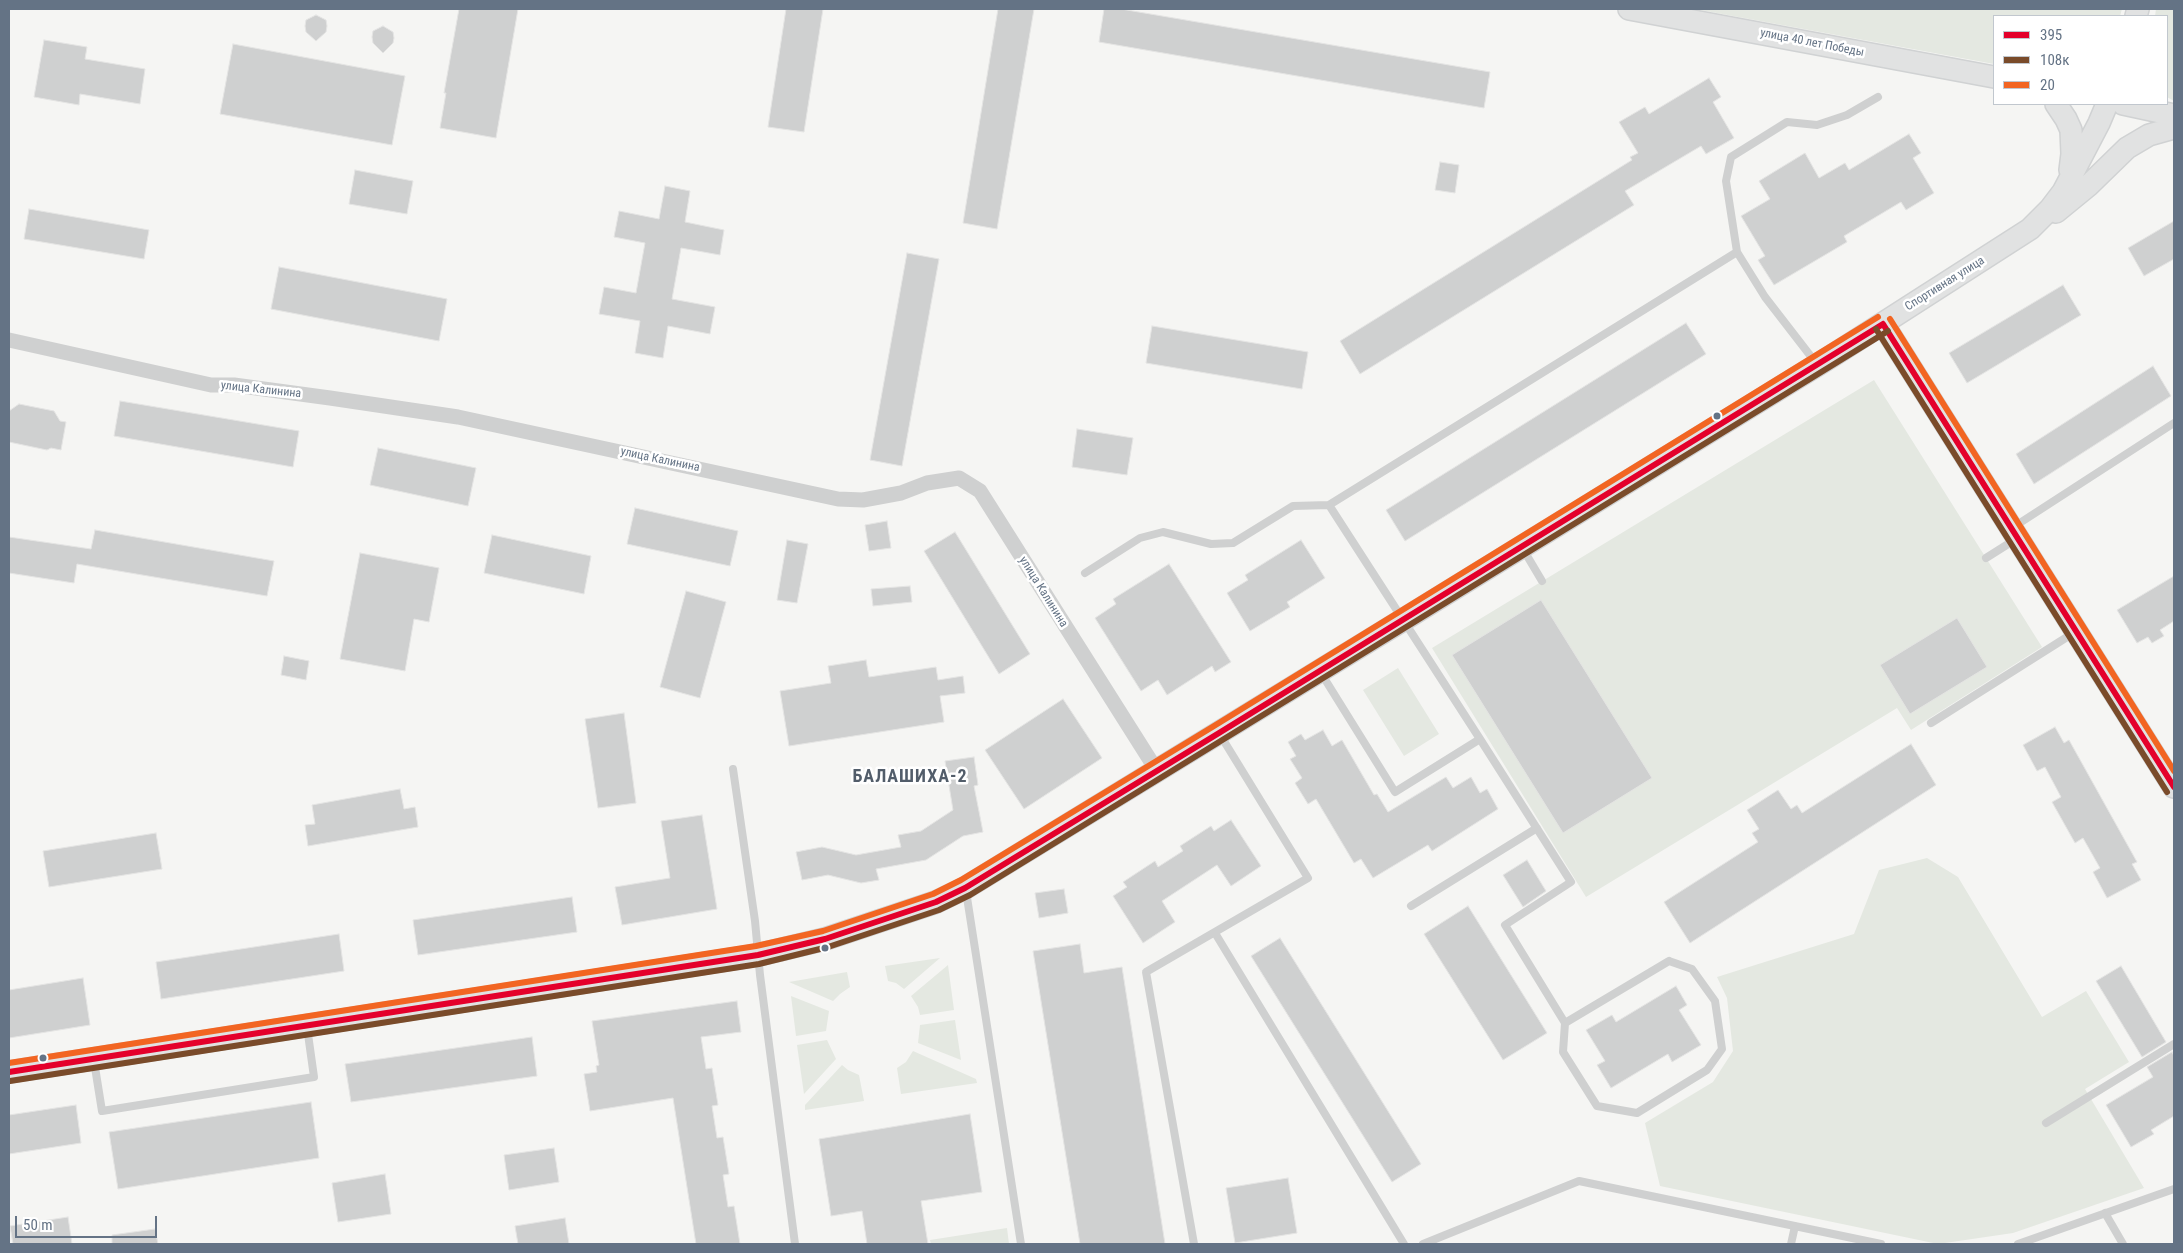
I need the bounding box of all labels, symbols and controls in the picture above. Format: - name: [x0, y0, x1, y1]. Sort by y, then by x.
- legend: [1993, 15, 2168, 105]
- street label: улица 40 лет Победы: [1759, 26, 1865, 60]
- text: 395: [2040, 26, 2062, 44]
- text: 108к: [2040, 51, 2069, 69]
- text: 20: [2040, 76, 2055, 94]
- street label: Спортивная улица: [1903, 254, 1987, 314]
- street label: улица Калинина: [220, 379, 302, 401]
- unlabelled marker: [1712, 411, 1722, 421]
- street label: улица Калинина: [619, 445, 701, 475]
- street label: улица Калинина: [1016, 554, 1070, 630]
- district label: БАЛАШИХА-2: [851, 766, 969, 788]
- unlabelled marker: [820, 943, 830, 953]
- unlabelled marker: [38, 1053, 48, 1063]
- scale bar: [18, 1206, 160, 1238]
- text: 50 m: [23, 1216, 53, 1234]

